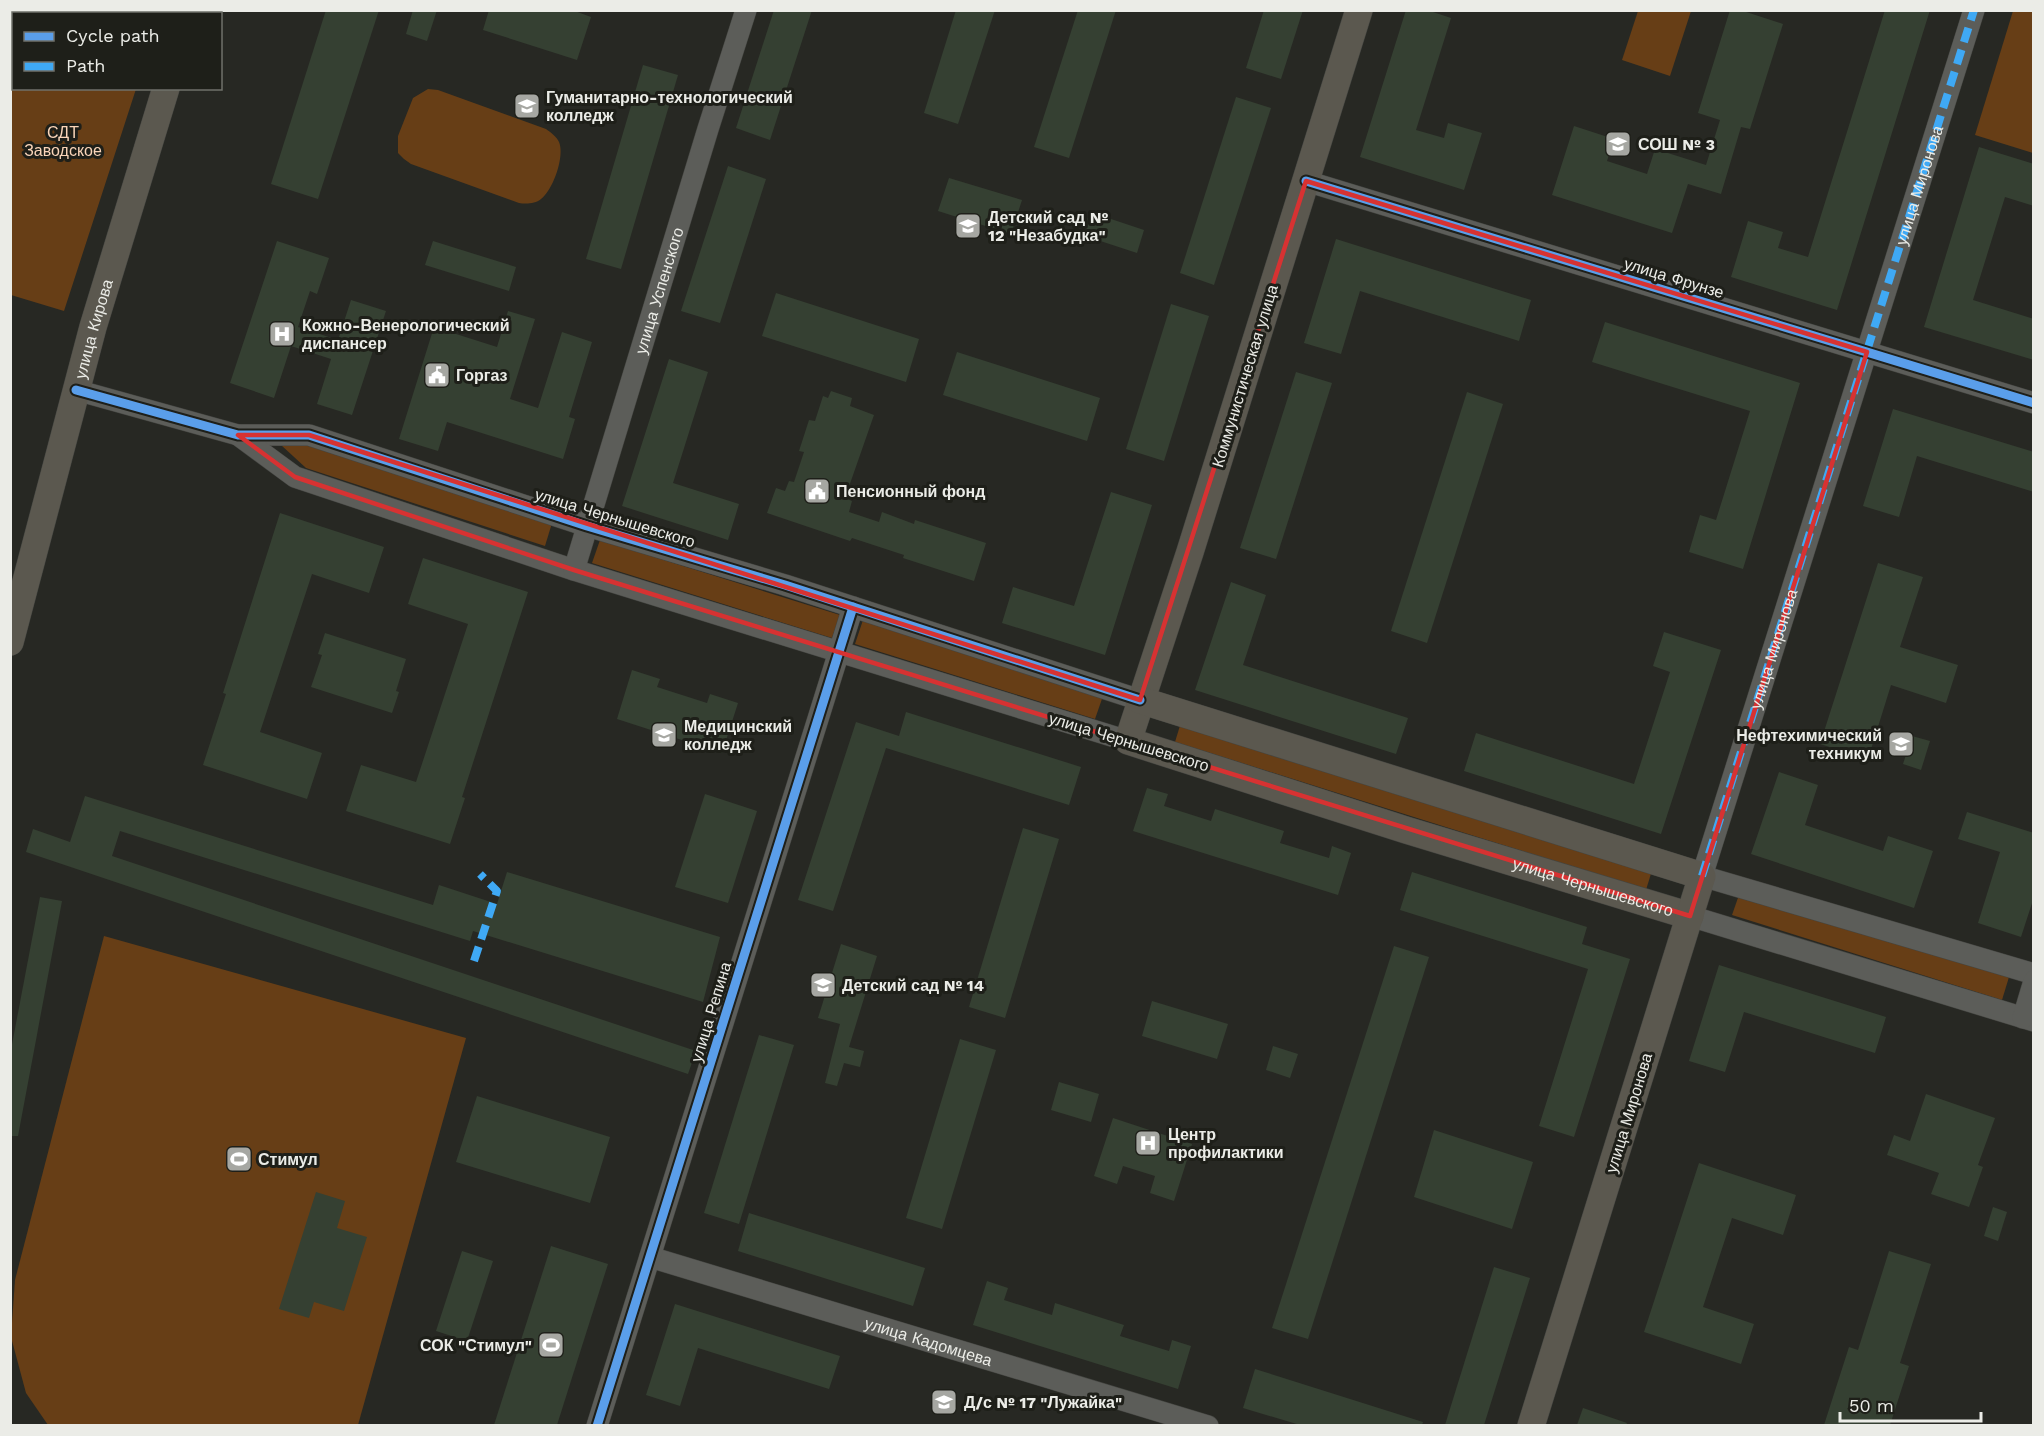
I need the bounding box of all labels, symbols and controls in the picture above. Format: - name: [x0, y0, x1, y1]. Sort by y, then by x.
- legend: [12, 12, 222, 90]
- text: Cycle path: [66, 25, 160, 46]
- text: Path: [66, 55, 106, 76]
- place label: Гуманитарно-технологический колледж: [546, 88, 793, 125]
- school or university icon: Гуманитарно-технологический колледж: [512, 91, 542, 121]
- park label: СДТ Заводское: [24, 123, 102, 160]
- street label: улица Миронова: [1891, 123, 1947, 248]
- school or university icon: СОШ № 3: [1603, 129, 1633, 159]
- place label: СОШ № 3: [1638, 135, 1715, 154]
- place label: Детский сад № 12 "Незабудка": [988, 208, 1109, 245]
- school or university icon: Детский сад № 12 "Незабудка": [953, 211, 983, 241]
- street label: улица Успенского: [631, 225, 687, 356]
- street label: улица Фрунзе: [1622, 254, 1726, 302]
- street label: улица Кирова: [70, 277, 117, 381]
- street label: Коммунистическая улица: [1208, 282, 1282, 470]
- place label: Кожно-Венерологический диспансер: [302, 316, 510, 353]
- hospital icon: Кожно-Венерологический диспансер: [267, 319, 297, 349]
- public building icon: Горгаз: [422, 360, 452, 390]
- place label: Горгаз: [456, 366, 508, 385]
- public building icon: Пенсионный фонд: [802, 476, 832, 506]
- place label: Пенсионный фонд: [836, 482, 985, 501]
- street label: улица Чернышевского: [532, 485, 698, 551]
- street label: улица Миронова: [1746, 587, 1801, 711]
- street label: улица Чернышевского: [1046, 709, 1212, 775]
- place label: Медицинский колледж: [684, 717, 792, 754]
- school or university icon: Медицинский колледж: [649, 720, 679, 750]
- place label: Нефтехимический техникум: [1736, 726, 1882, 763]
- school or university icon: Нефтехимический техникум: [1886, 729, 1916, 759]
- street label: улица Чернышевского: [1510, 853, 1676, 920]
- street label: улица Репина: [687, 960, 735, 1064]
- school or university icon: Детский сад № 14: [808, 970, 838, 1000]
- place label: Детский сад № 14: [842, 976, 984, 995]
- street label: улица Миронова: [1602, 1051, 1656, 1175]
- place label: Центр профилактики: [1168, 1125, 1284, 1162]
- hospital icon: Центр профилактики: [1133, 1128, 1163, 1158]
- sports icon: Стимул: [224, 1144, 254, 1174]
- place label: Стимул: [258, 1150, 318, 1169]
- street label: улица Кадомцева: [863, 1313, 995, 1370]
- sports icon: СОК "Стимул": [536, 1330, 566, 1360]
- place label: СОК "Стимул": [420, 1336, 532, 1355]
- scale bar: [1840, 1385, 1981, 1423]
- school or university icon: Д/с № 17 "Лужайка": [929, 1387, 959, 1417]
- place label: Д/с № 17 "Лужайка": [964, 1393, 1122, 1412]
- text: 50 m: [1849, 1395, 1894, 1416]

